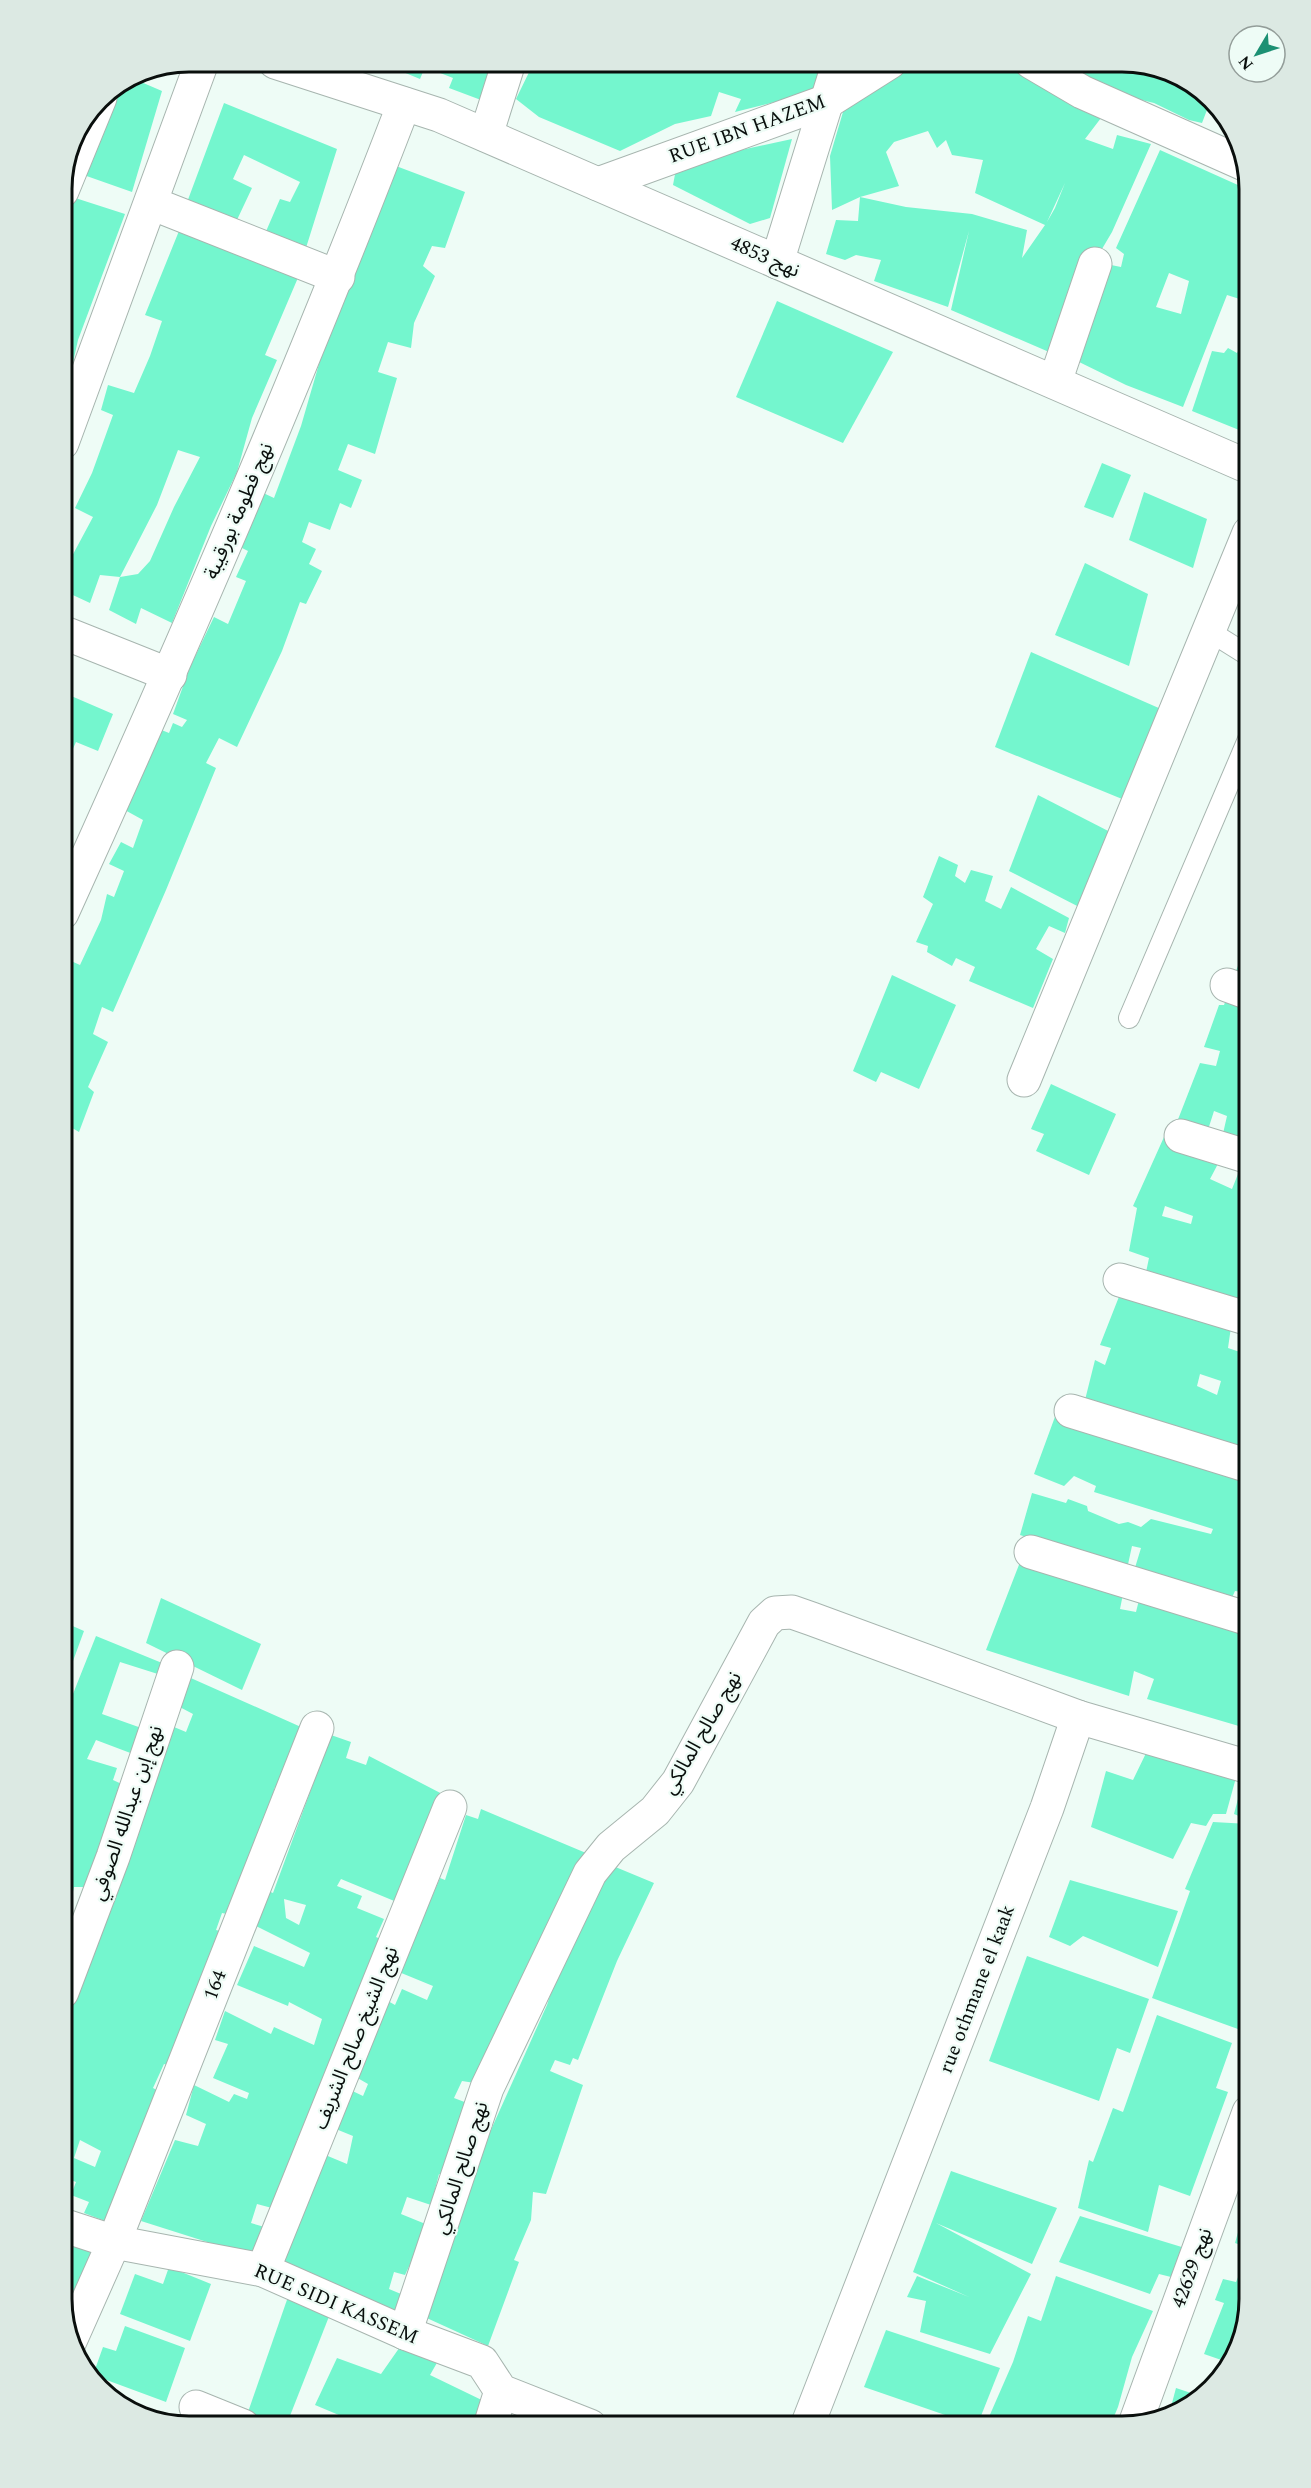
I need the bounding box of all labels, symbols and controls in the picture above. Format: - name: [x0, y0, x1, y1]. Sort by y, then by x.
- north arrow: [1227, 24, 1287, 84]
- text: N: [1233, 50, 1260, 75]
- street label: RUE IBN HAZEM: [664, 87, 830, 171]
- street label: نهج 4853: [725, 228, 805, 286]
- street label: نهج فطومة بورقيبة: [197, 438, 281, 584]
- street label: نهج صالح المالكي: [655, 1666, 749, 1800]
- street label: نهج إبن عبدالله الصوفي: [83, 1721, 171, 1905]
- street label: rue othmane el kaak: [931, 1900, 1023, 2078]
- street label: نهج الشيخ صالح الشريف: [306, 1942, 406, 2134]
- street label: 164: [196, 1966, 234, 2004]
- street label: نهج صالح المالكي: [425, 2098, 497, 2238]
- street label: نهج 42629: [1164, 2224, 1220, 2312]
- street label: RUE SIDI KASSEM: [249, 2256, 423, 2352]

